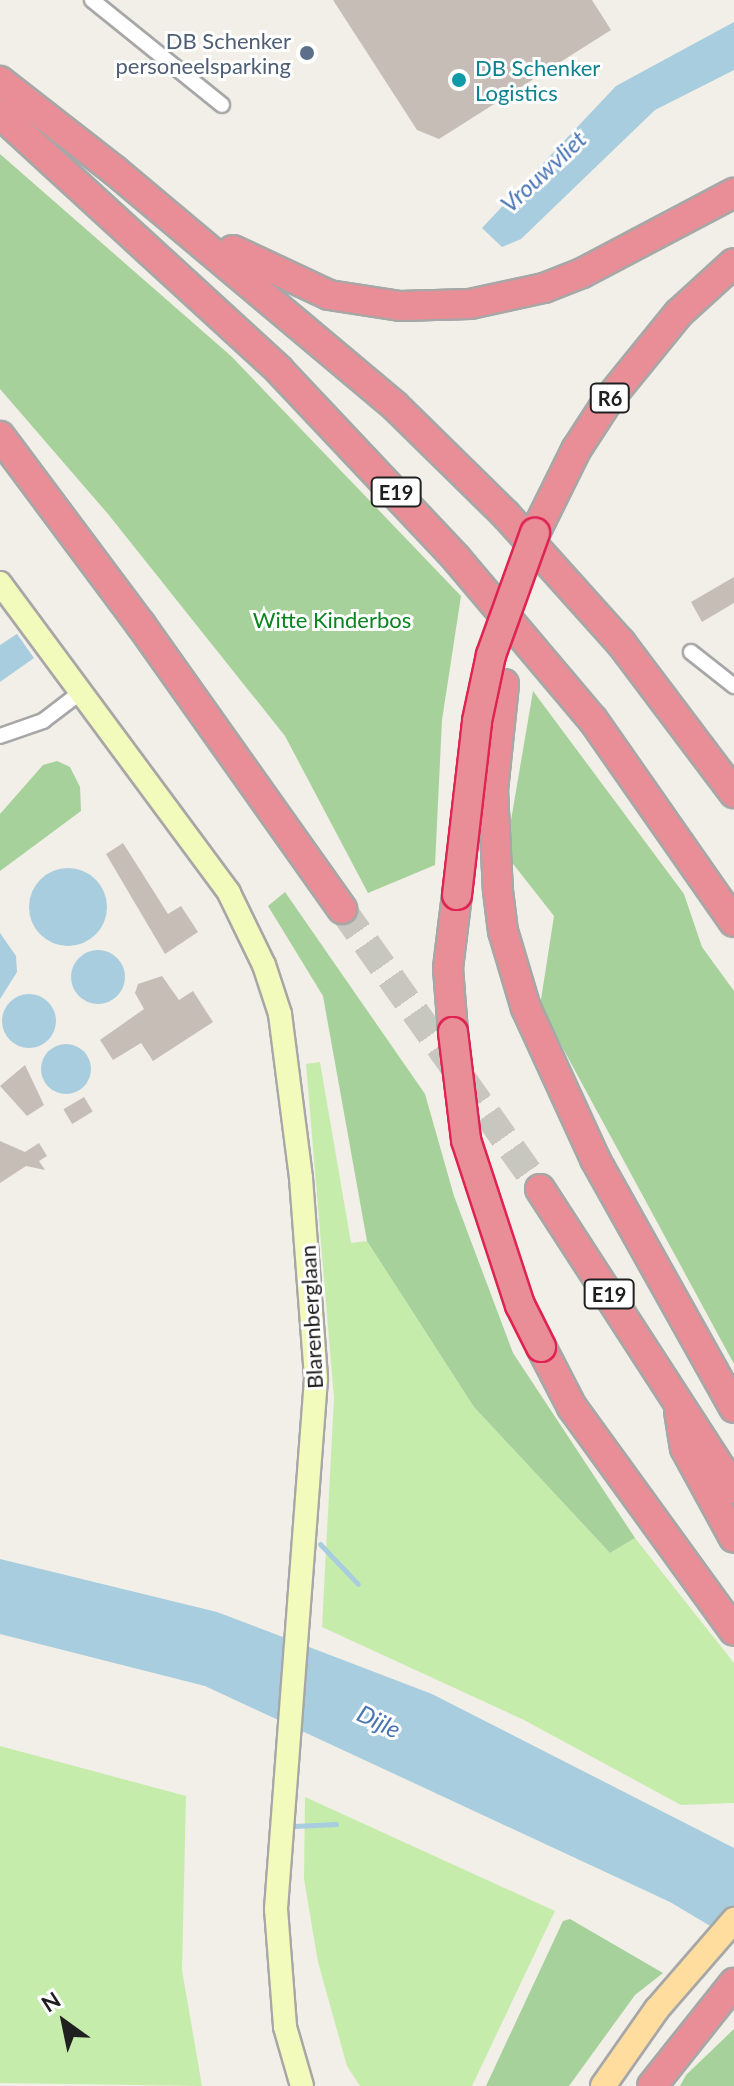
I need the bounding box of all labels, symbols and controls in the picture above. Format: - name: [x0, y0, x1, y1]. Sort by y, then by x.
- place label: DB Schenker personeelsparking: [115, 27, 291, 78]
- marker: DB Schenker personeelsparking: [298, 44, 316, 62]
- place label: DB Schenker Logistics: [475, 54, 600, 106]
- marker: DB Schenker Logistics: [450, 71, 468, 89]
- water label: Vrouwvliet: [494, 124, 592, 218]
- road number: R6: [588, 382, 632, 414]
- road number: E19: [370, 476, 422, 508]
- park label: Witte Kinderbos: [253, 607, 411, 633]
- street label: Blarenberglaan: [294, 1244, 328, 1390]
- road number: E19: [583, 1278, 635, 1310]
- water label: Dijle: [353, 1698, 405, 1744]
- north arrow: [24, 1982, 104, 2062]
- text: N: [36, 1986, 65, 2017]

